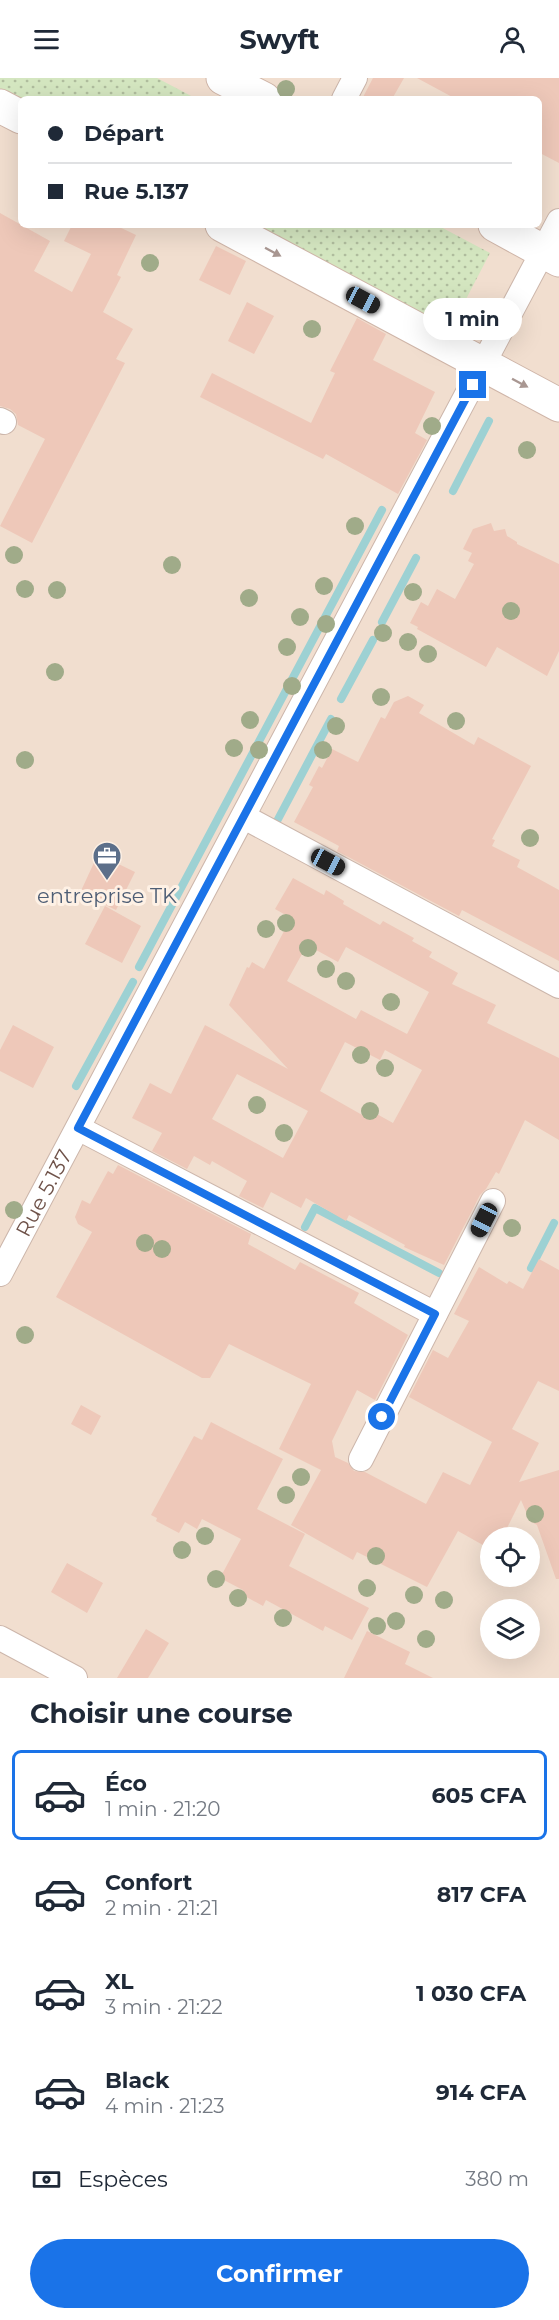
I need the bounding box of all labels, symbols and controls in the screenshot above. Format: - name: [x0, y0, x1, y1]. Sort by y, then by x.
- icon: menu: [30, 23, 63, 56]
- text: Swyft: [239, 23, 320, 56]
- icon: person: [496, 23, 529, 56]
- text: Départ: [84, 120, 164, 147]
- text: Rue 5.137: [84, 178, 189, 205]
- one-way arrow: [265, 247, 282, 257]
- car: [343, 284, 383, 316]
- callout: 1 min: [424, 298, 522, 340]
- text: 1 min: [445, 307, 500, 331]
- route end: [459, 371, 486, 398]
- one-way arrow: [511, 378, 528, 388]
- office icon: entreprise TK: [91, 840, 123, 882]
- car: [308, 846, 348, 878]
- place label: entreprise TK: [37, 883, 177, 908]
- street label: Rue 5.137: [10, 1145, 76, 1241]
- car: [468, 1200, 500, 1240]
- route start: [368, 1403, 395, 1430]
- map controls: [480, 1527, 540, 1659]
- button: locate: [480, 1527, 540, 1587]
- button: layers: [480, 1599, 540, 1659]
- text: Choisir une course: [30, 1697, 293, 1730]
- icon: car: [33, 1768, 87, 1822]
- text: Éco: [105, 1770, 147, 1797]
- text: 605 CFA: [432, 1782, 526, 1809]
- text: 1 min · 21:20: [105, 1797, 220, 1821]
- icon: car: [33, 1867, 87, 1921]
- text: Confort: [105, 1869, 192, 1896]
- text: 817 CFA: [437, 1881, 526, 1908]
- text: 2 min · 21:21: [105, 1896, 219, 1920]
- icon: car: [33, 1966, 87, 2020]
- text: XL: [105, 1968, 134, 1995]
- text: 1 030 CFA: [416, 1980, 526, 2007]
- text: 3 min · 21:22: [105, 1995, 223, 2019]
- icon: car: [33, 2065, 87, 2119]
- text: Black: [105, 2067, 169, 2094]
- text: 914 CFA: [436, 2079, 526, 2106]
- text: 4 min · 21:23: [105, 2094, 225, 2118]
- icon: cash: [30, 2163, 63, 2196]
- text: Espèces: [78, 2166, 168, 2193]
- text: 380 m: [465, 2167, 529, 2191]
- button: Confirmer: [30, 2239, 529, 2308]

